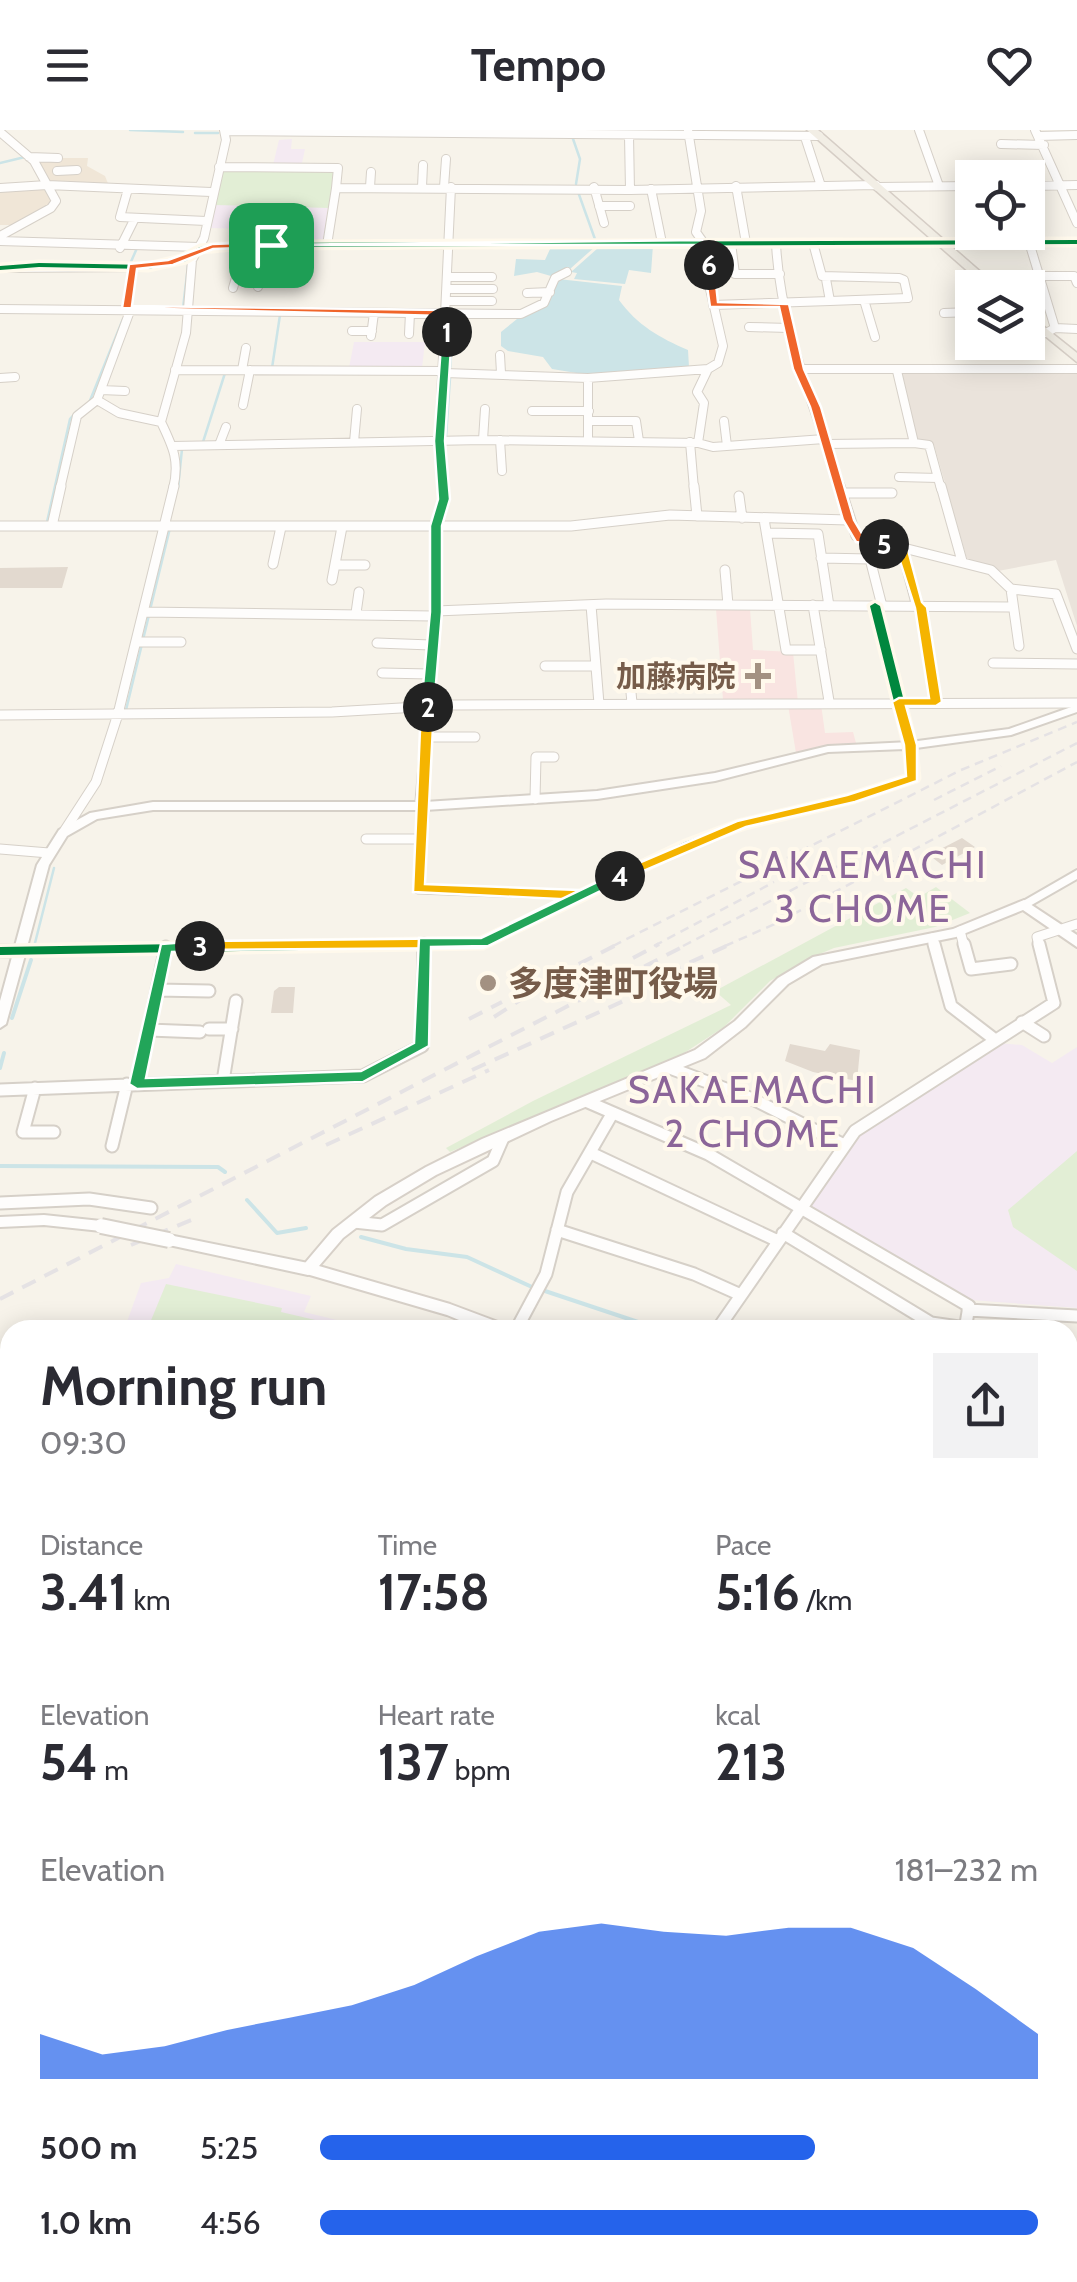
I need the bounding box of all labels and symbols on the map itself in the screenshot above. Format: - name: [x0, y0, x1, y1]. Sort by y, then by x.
- pin: [229, 203, 314, 288]
- pin: 6: [684, 240, 734, 290]
- pin: 1: [422, 307, 472, 357]
- pin: 5: [859, 519, 909, 569]
- place label: 加藤病院: [616, 658, 736, 695]
- marker: 加藤病院: [745, 663, 771, 689]
- pin: 2: [403, 682, 453, 732]
- district label: SAKAEMACHI 3 CHOME: [738, 841, 988, 932]
- pin: 4: [595, 851, 645, 901]
- pin: 3: [175, 921, 225, 971]
- place label: 多度津町役場: [508, 962, 718, 1005]
- marker: 多度津町役場: [477, 972, 499, 994]
- district label: SAKAEMACHI 2 CHOME: [628, 1066, 878, 1157]

